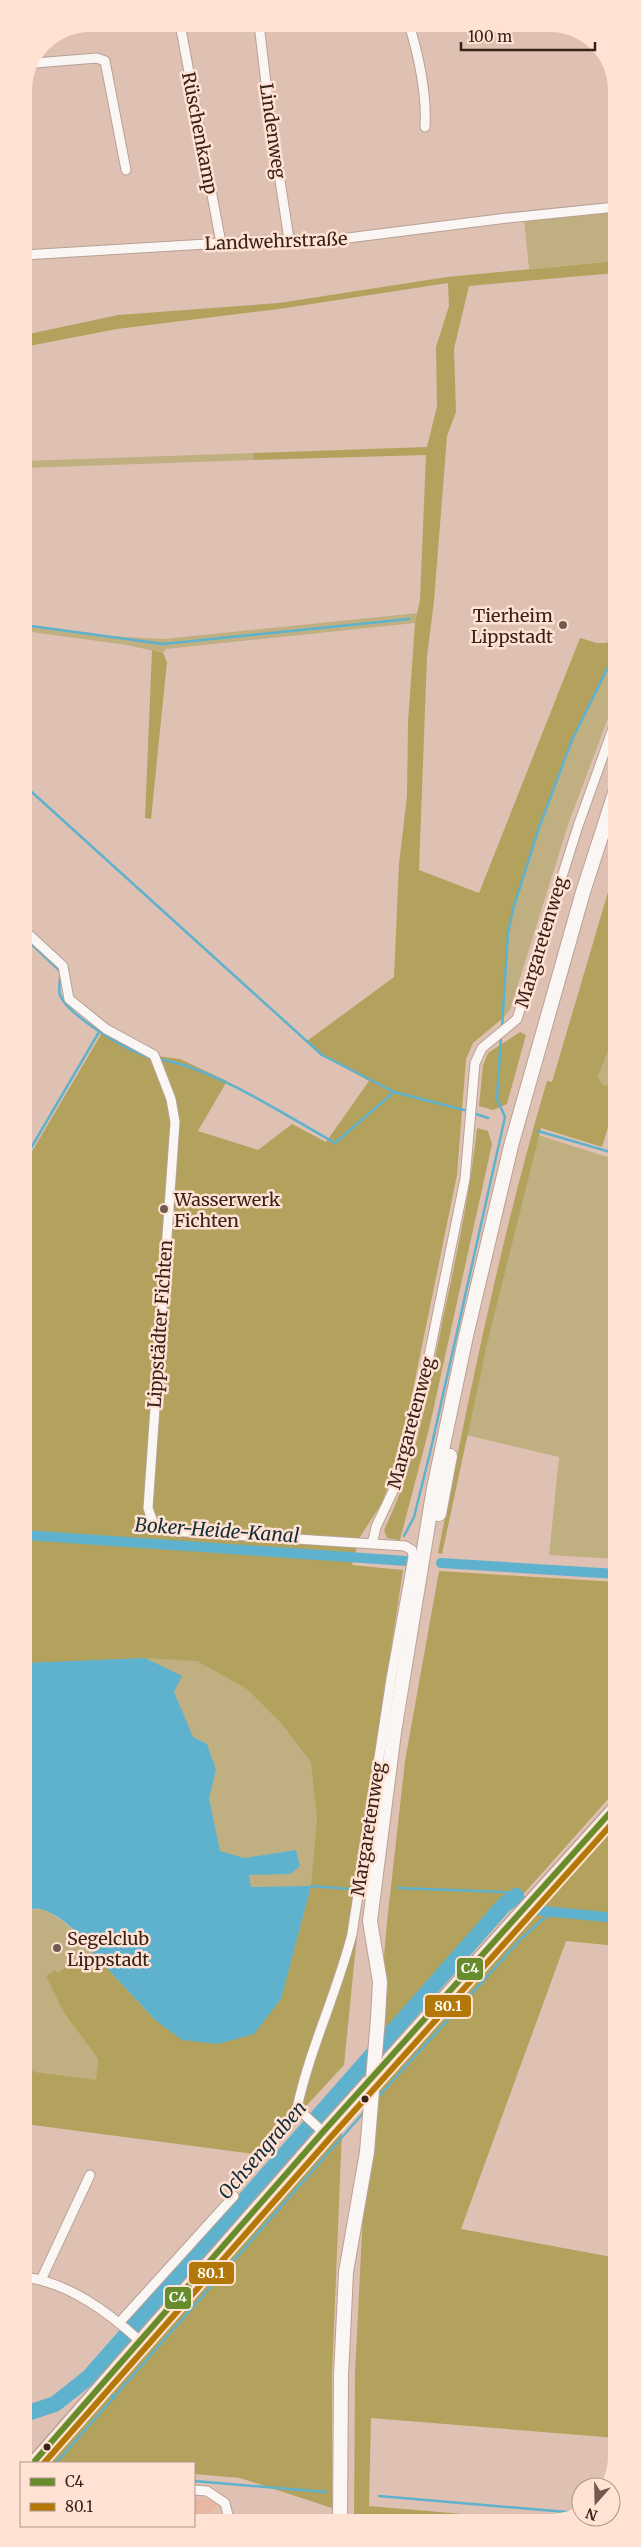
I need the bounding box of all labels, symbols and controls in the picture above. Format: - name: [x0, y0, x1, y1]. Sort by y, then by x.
- scale bar: [461, 20, 595, 52]
- text: 100 m: [468, 27, 512, 46]
- street label: Rüschenkamp: [177, 70, 223, 196]
- street label: Lindenweg: [255, 82, 291, 180]
- street label: Landwehrstraße: [204, 227, 348, 255]
- place label: Tierheim Lippstadt: [471, 604, 553, 648]
- marker: Tierheim Lippstadt: [557, 619, 569, 631]
- street label: Margaretenweg: [510, 874, 572, 1010]
- place label: Wasserwerk Fichten: [173, 1188, 281, 1232]
- marker: Wasserwerk Fichten: [158, 1203, 170, 1215]
- street label: Lippstädter Fichten: [143, 1239, 177, 1409]
- street label: Margaretenweg: [382, 1354, 440, 1492]
- water label: Boker-Heide-Kanal: [134, 1512, 300, 1548]
- street label: Margaretenweg: [346, 1760, 390, 1898]
- place label: Segelclub Lippstadt: [67, 1927, 149, 1971]
- marker: Segelclub Lippstadt: [51, 1942, 63, 1954]
- line badge: C4: [456, 1957, 484, 1981]
- text: C4: [461, 1959, 479, 1977]
- line badge: 80.1: [424, 1994, 472, 2018]
- text: 80.1: [434, 1997, 462, 2015]
- unlabelled marker: [360, 2094, 370, 2104]
- water label: Ochsengraben: [213, 2096, 311, 2204]
- line badge: 80.1: [188, 2261, 235, 2285]
- text: 80.1: [197, 2264, 225, 2282]
- line badge: C4: [164, 2286, 192, 2310]
- text: C4: [169, 2288, 187, 2306]
- unlabelled marker: [42, 2442, 52, 2452]
- legend: [20, 2462, 195, 2527]
- text: C4: [65, 2472, 84, 2491]
- north arrow: [571, 2477, 621, 2527]
- text: 80.1: [65, 2497, 93, 2516]
- text: N: [583, 2504, 600, 2525]

